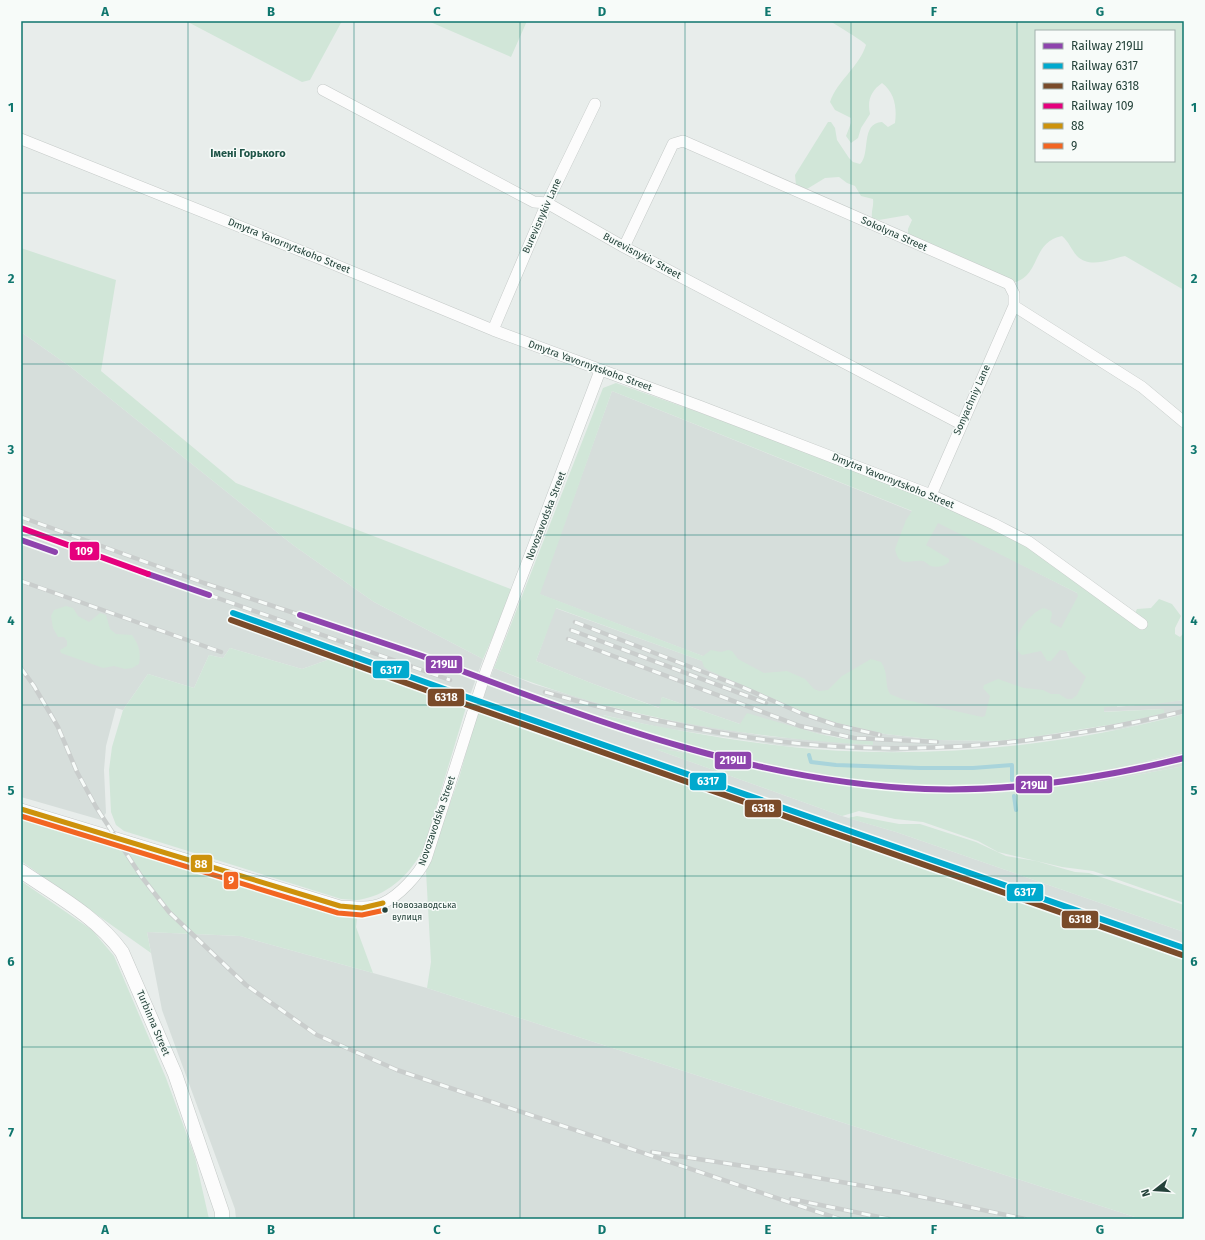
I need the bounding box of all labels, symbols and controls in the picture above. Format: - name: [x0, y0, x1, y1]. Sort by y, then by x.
- text: A: [100, 4, 109, 19]
- text: B: [267, 4, 275, 19]
- text: C: [433, 4, 441, 19]
- text: D: [598, 4, 607, 19]
- text: E: [765, 4, 772, 19]
- text: F: [931, 4, 938, 19]
- text: G: [1096, 4, 1104, 19]
- legend: [1035, 30, 1175, 162]
- text: Railway 219Ш: [1071, 39, 1144, 53]
- text: Railway 6317: [1071, 59, 1138, 73]
- text: Railway 6318: [1071, 79, 1140, 93]
- text: Railway 109: [1071, 99, 1134, 113]
- text: 1: [8, 100, 14, 115]
- text: 1: [1191, 100, 1197, 115]
- text: 88: [1071, 119, 1085, 133]
- text: 9: [1071, 139, 1077, 153]
- district label: Імені Горького: [210, 147, 286, 160]
- street label: Burevisnykiv Lane: [520, 176, 564, 256]
- street label: Sokolyna Street: [859, 214, 929, 254]
- street label: Dmytra Yavornytskoho Street: [226, 216, 352, 276]
- street label: Burevisnykiv Street: [601, 230, 683, 282]
- text: 2: [8, 271, 15, 286]
- text: 2: [1191, 271, 1198, 286]
- street label: Dmytra Yavornytskoho Street: [526, 338, 654, 394]
- street label: Sonyachniy Lane: [951, 363, 993, 437]
- text: 3: [7, 442, 15, 457]
- text: 3: [1190, 442, 1198, 457]
- street label: Dmytra Yavornytskoho Street: [830, 451, 956, 511]
- street label: Novozavodska Street: [523, 469, 569, 562]
- line badge: 109: [69, 541, 100, 561]
- text: 109: [75, 545, 93, 558]
- text: 4: [7, 613, 15, 628]
- text: 4: [1190, 613, 1198, 628]
- line badge: 219Ш: [425, 655, 463, 674]
- text: 219Ш: [431, 658, 457, 671]
- line badge: 6317: [372, 660, 410, 679]
- text: 6317: [380, 664, 402, 677]
- line badge: 6318: [427, 688, 465, 707]
- text: 6318: [434, 691, 458, 704]
- line badge: 219Ш: [714, 751, 752, 770]
- text: 219Ш: [720, 754, 746, 767]
- line badge: 6317: [689, 772, 727, 791]
- street label: Novozavodska Street: [416, 774, 458, 868]
- text: 6317: [697, 775, 719, 788]
- line badge: 219Ш: [1015, 775, 1053, 794]
- text: 219Ш: [1021, 779, 1047, 792]
- text: 5: [8, 783, 15, 798]
- text: 5: [1191, 783, 1198, 798]
- line badge: 6318: [744, 799, 782, 818]
- text: 6318: [751, 802, 775, 815]
- line badge: 88: [190, 854, 213, 873]
- text: 88: [195, 858, 208, 871]
- line badge: 9: [223, 871, 239, 890]
- text: 9: [228, 874, 234, 887]
- line badge: 6317: [1006, 883, 1044, 902]
- text: 6317: [1014, 886, 1036, 899]
- place label: Новозаводська вулиця: [392, 900, 456, 922]
- marker: Новозаводська вулиця: [380, 905, 390, 915]
- line badge: 6318: [1061, 910, 1099, 929]
- text: 6318: [1068, 913, 1092, 926]
- text: 6: [7, 954, 15, 969]
- text: 6: [1190, 954, 1198, 969]
- street label: Turbinna Street: [134, 988, 172, 1058]
- text: 7: [8, 1125, 14, 1140]
- text: 7: [1191, 1125, 1197, 1140]
- north arrow: [1135, 1170, 1175, 1210]
- text: N: [1139, 1187, 1153, 1198]
- text: A: [100, 1222, 109, 1237]
- text: B: [267, 1222, 275, 1237]
- text: C: [433, 1222, 441, 1237]
- text: D: [598, 1222, 607, 1237]
- text: E: [765, 1222, 772, 1237]
- text: F: [931, 1222, 938, 1237]
- text: G: [1096, 1222, 1104, 1237]

